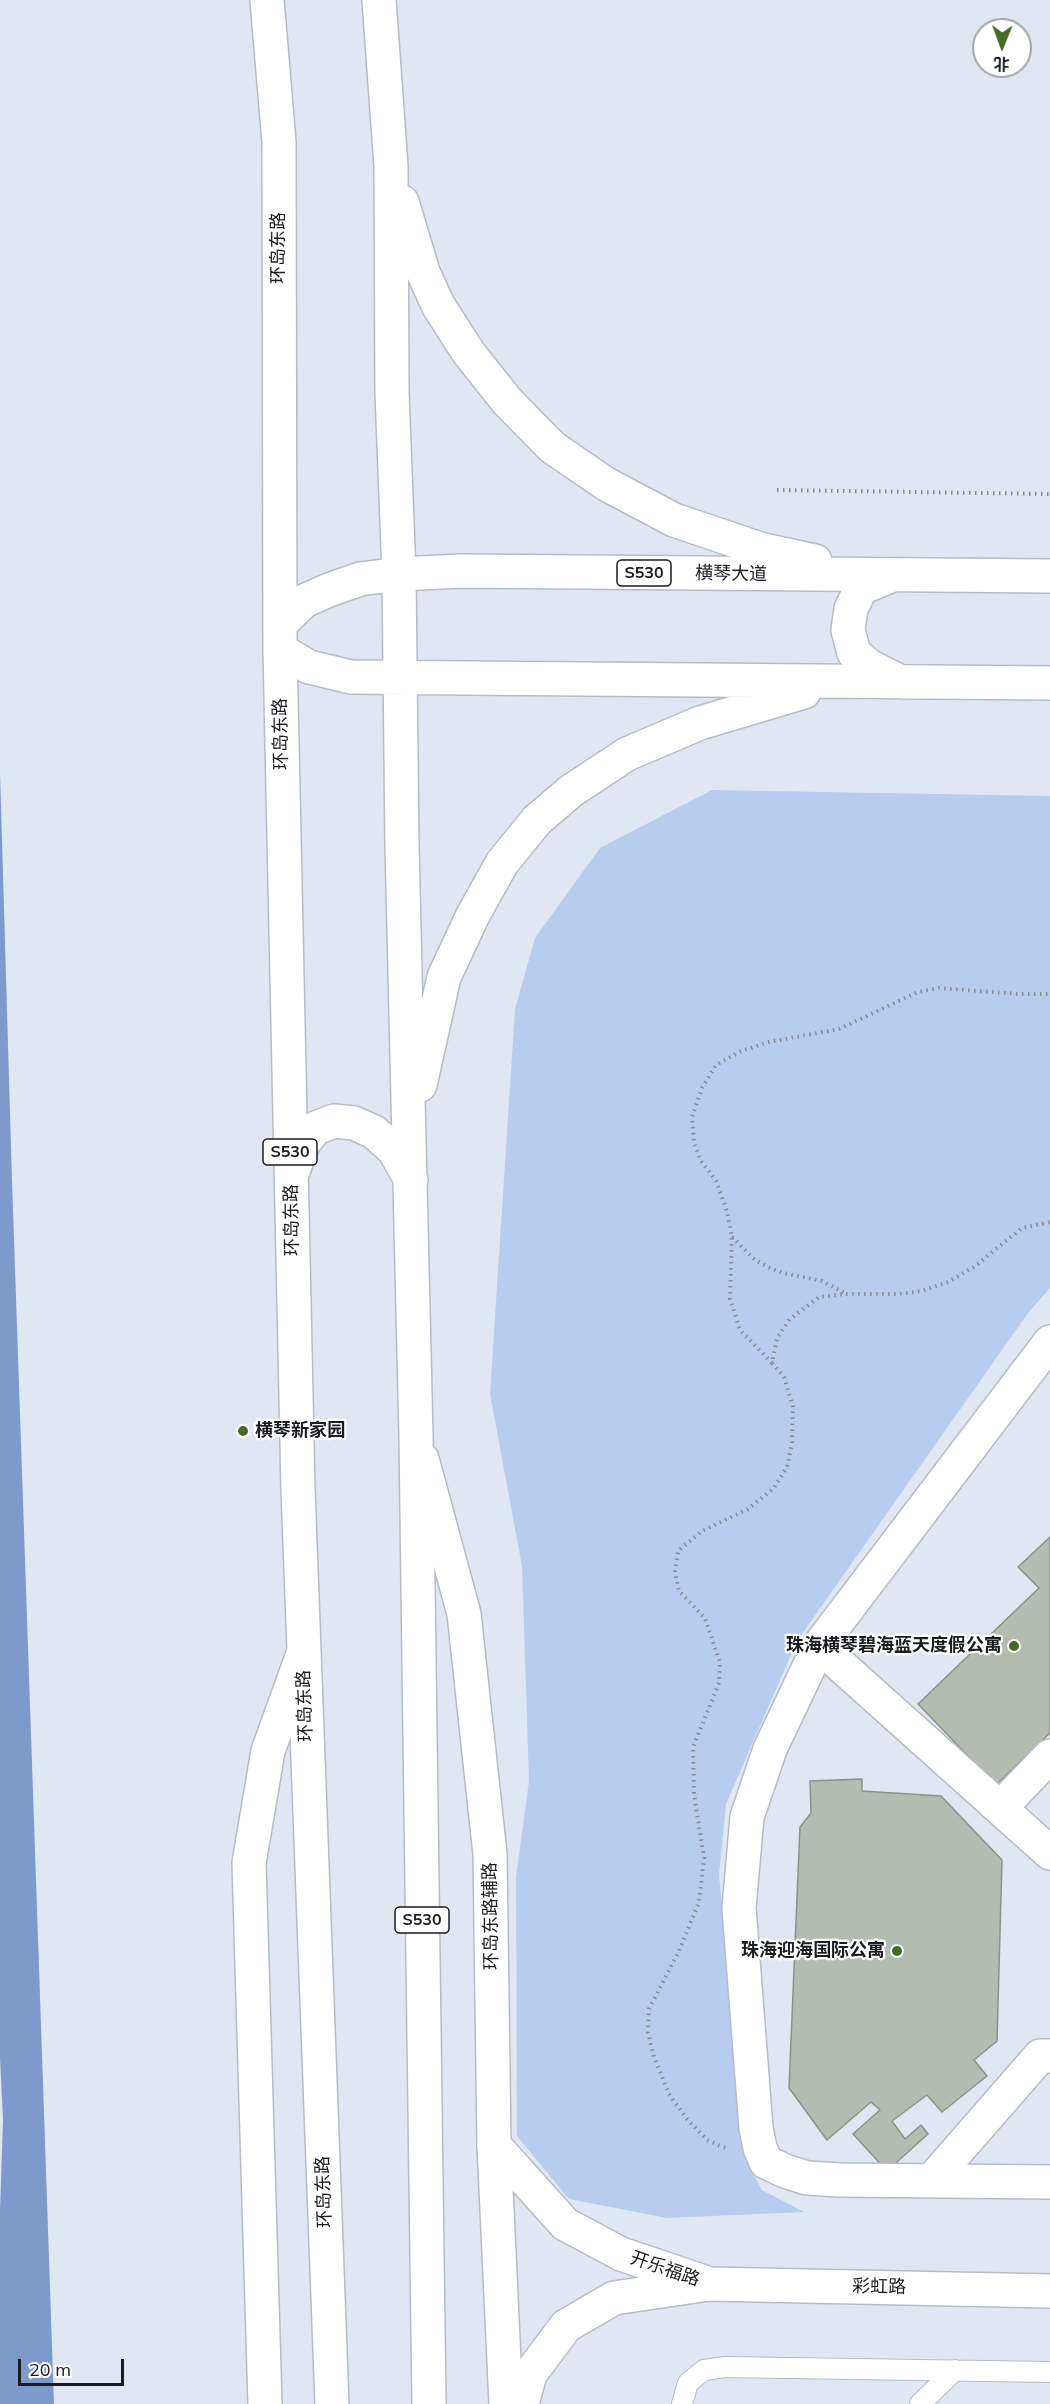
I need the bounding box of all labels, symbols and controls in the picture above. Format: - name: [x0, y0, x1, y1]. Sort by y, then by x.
- north arrow: [972, 18, 1032, 78]
- text: 北: [994, 54, 1010, 74]
- street label: 环岛东路: [268, 212, 290, 284]
- road number: S530: [617, 560, 671, 586]
- street label: 横琴大道: [695, 563, 767, 585]
- street label: 环岛东路: [270, 698, 292, 770]
- road number: S530: [263, 1139, 317, 1165]
- street label: 环岛东路: [281, 1184, 303, 1256]
- place label: 横琴新家园: [255, 1420, 345, 1442]
- marker: 横琴新家园: [236, 1424, 250, 1438]
- place label: 珠海横琴碧海蓝天度假公寓: [786, 1635, 1002, 1657]
- marker: 珠海横琴碧海蓝天度假公寓: [1007, 1639, 1021, 1653]
- street label: 环岛东路: [293, 1670, 317, 1742]
- street label: 环岛东路辅路: [479, 1862, 503, 1970]
- road number: S530: [395, 1907, 449, 1933]
- place label: 珠海迎海国际公寓: [741, 1940, 885, 1962]
- marker: 珠海迎海国际公寓: [890, 1944, 904, 1958]
- street label: 环岛东路: [312, 2156, 336, 2228]
- street label: 开乐福路: [627, 2247, 703, 2291]
- street label: 彩虹路: [852, 2276, 906, 2298]
- scale bar: [21, 2347, 128, 2385]
- text: 20 m: [29, 2358, 71, 2381]

